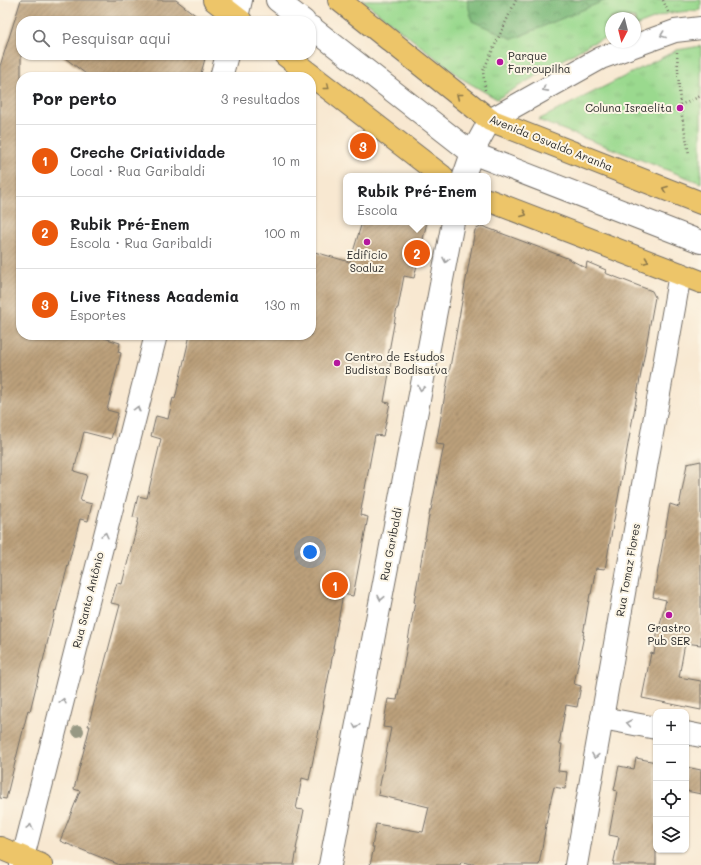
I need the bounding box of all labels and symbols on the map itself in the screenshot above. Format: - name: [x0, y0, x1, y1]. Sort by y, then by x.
- north arrow: [605, 12, 641, 48]
- one-way arrow: [660, 31, 667, 39]
- place label: Parque Farroupilha: [508, 48, 571, 76]
- marker: Parque Farroupilha: [495, 57, 505, 67]
- one-way arrow: [323, 83, 330, 90]
- one-way arrow: [542, 84, 549, 92]
- one-way arrow: [457, 93, 464, 100]
- place label: Coluna Israelita: [585, 100, 672, 115]
- marker: Coluna Israelita: [675, 103, 685, 113]
- street label: Avenida Osvaldo Aranha: [487, 111, 615, 174]
- pin: 3: [350, 131, 376, 161]
- one-way arrow: [661, 185, 668, 193]
- one-way arrow: [521, 209, 528, 217]
- marker: Edifício Soaluz: [362, 237, 372, 247]
- pin: 2: [404, 238, 430, 268]
- place label: Edifício Soaluz: [347, 247, 388, 275]
- one-way arrow: [642, 256, 649, 264]
- one-way arrow: [442, 257, 450, 263]
- place label: Centro de Estudos Budistas Bodisatva: [345, 349, 448, 377]
- marker: Centro de Estudos Budistas Bodisatva: [332, 358, 342, 368]
- one-way arrow: [418, 385, 426, 391]
- one-way arrow: [132, 405, 141, 412]
- street label: Rua Garibaldi: [376, 506, 405, 582]
- street label: Rua Tomaz Flores: [612, 522, 643, 618]
- one-way arrow: [100, 531, 109, 538]
- your location: [300, 542, 320, 562]
- street label: Rua Santo Antônio: [68, 550, 107, 649]
- pin: 1: [322, 570, 348, 600]
- one-way arrow: [377, 595, 386, 601]
- marker: Grastro Pub SER: [664, 610, 674, 620]
- place label: Grastro Pub SER: [648, 620, 691, 648]
- one-way arrow: [58, 698, 66, 704]
- one-way arrow: [626, 719, 632, 728]
- one-way arrow: [353, 723, 361, 729]
- one-way arrow: [592, 753, 600, 760]
- one-way arrow: [26, 824, 34, 830]

